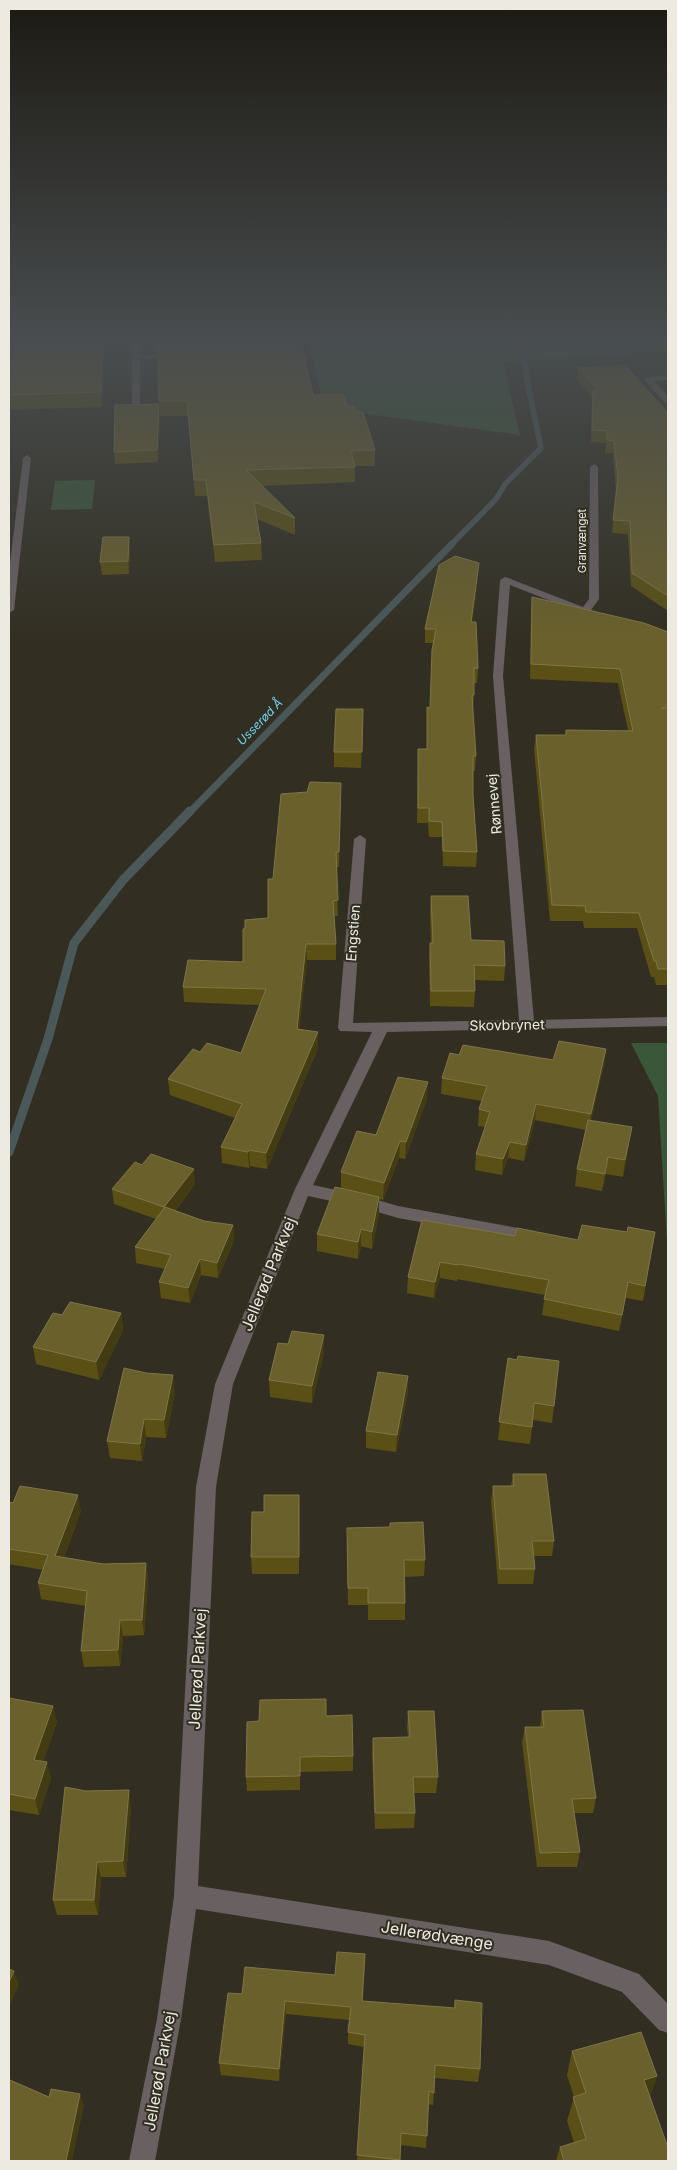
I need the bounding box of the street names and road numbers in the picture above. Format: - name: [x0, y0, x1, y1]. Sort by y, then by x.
- street label: Granvænget: [575, 508, 589, 573]
- street label: Rønnevej: [482, 773, 505, 835]
- street label: Engstien: [342, 904, 363, 962]
- street label: Skovbrynet: [469, 1015, 545, 1034]
- street label: Jellerød Parkvej: [236, 1214, 300, 1334]
- street label: Jellerød Parkvej: [184, 1608, 210, 1730]
- street label: Jellerødvænge: [380, 1916, 494, 1954]
- street label: Jellerød Parkvej: [139, 2010, 179, 2132]

